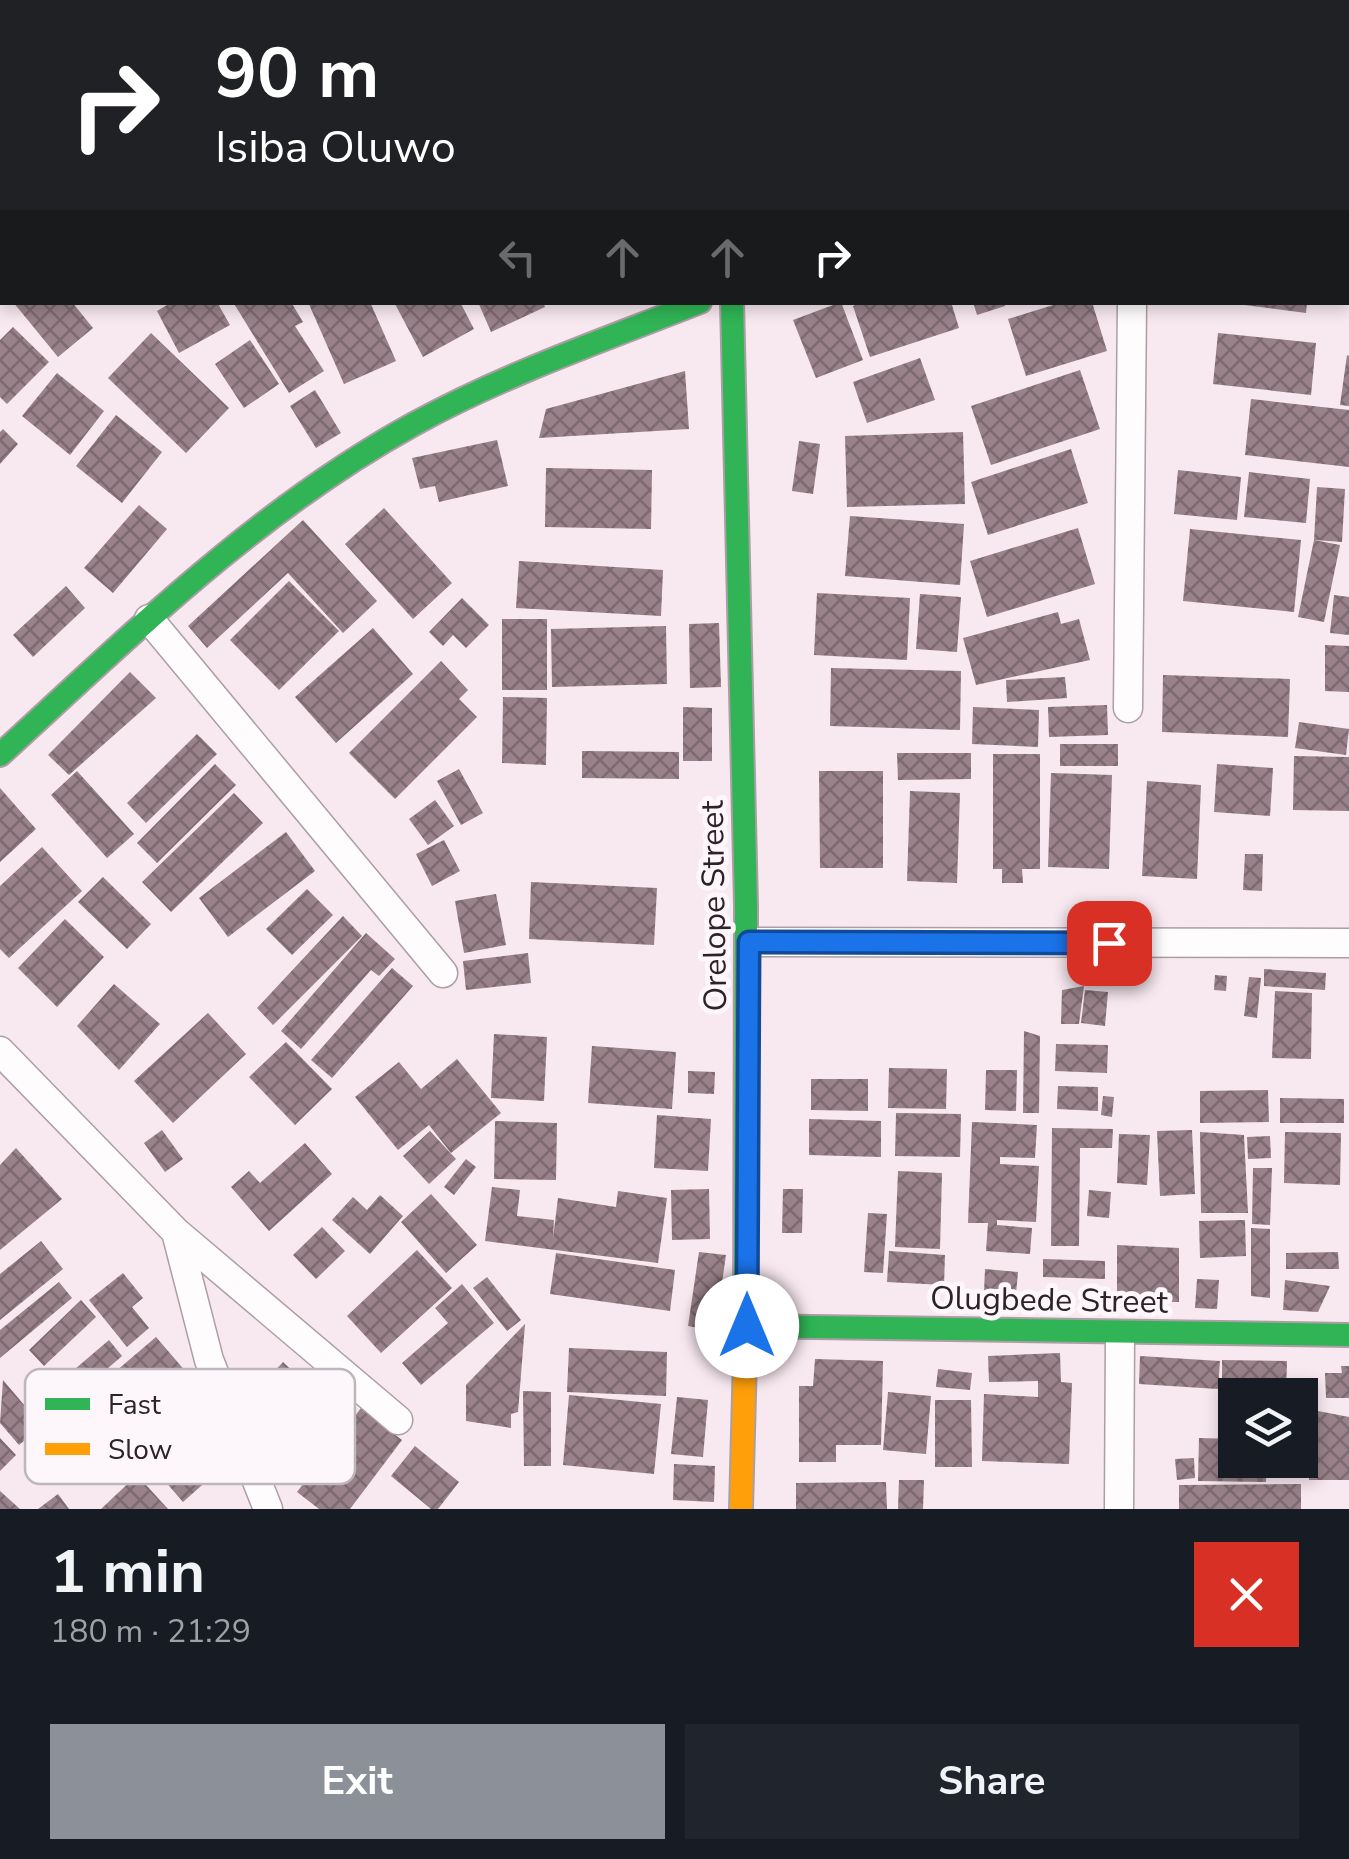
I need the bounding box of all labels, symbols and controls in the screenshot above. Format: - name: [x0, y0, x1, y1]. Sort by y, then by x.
- text: 90 m: [215, 26, 379, 122]
- icon: right: [50, 40, 180, 170]
- text: Isiba Oluwo: [215, 117, 456, 178]
- icon: left: [490, 230, 545, 285]
- icon: ahead: [595, 230, 650, 285]
- icon: ahead: [700, 230, 755, 285]
- icon: right: [805, 230, 860, 285]
- street label: Orelope Street: [691, 799, 737, 1012]
- pin: [1067, 901, 1152, 986]
- icon: arrive: [1082, 916, 1137, 971]
- position arrow: [695, 1274, 799, 1378]
- street label: Olugbede Street: [930, 1276, 1169, 1324]
- legend: [25, 1369, 355, 1484]
- map controls: [1218, 1378, 1318, 1478]
- button: layers: [1218, 1378, 1318, 1478]
- text: Fast: [108, 1386, 161, 1424]
- text: Slow: [108, 1431, 172, 1469]
- text: 1 min: [50, 1531, 205, 1613]
- button: close: [1194, 1542, 1299, 1647]
- text: 180 m · 21:29: [50, 1610, 251, 1653]
- button: Exit: [50, 1724, 665, 1839]
- button: Share: [685, 1724, 1299, 1839]

